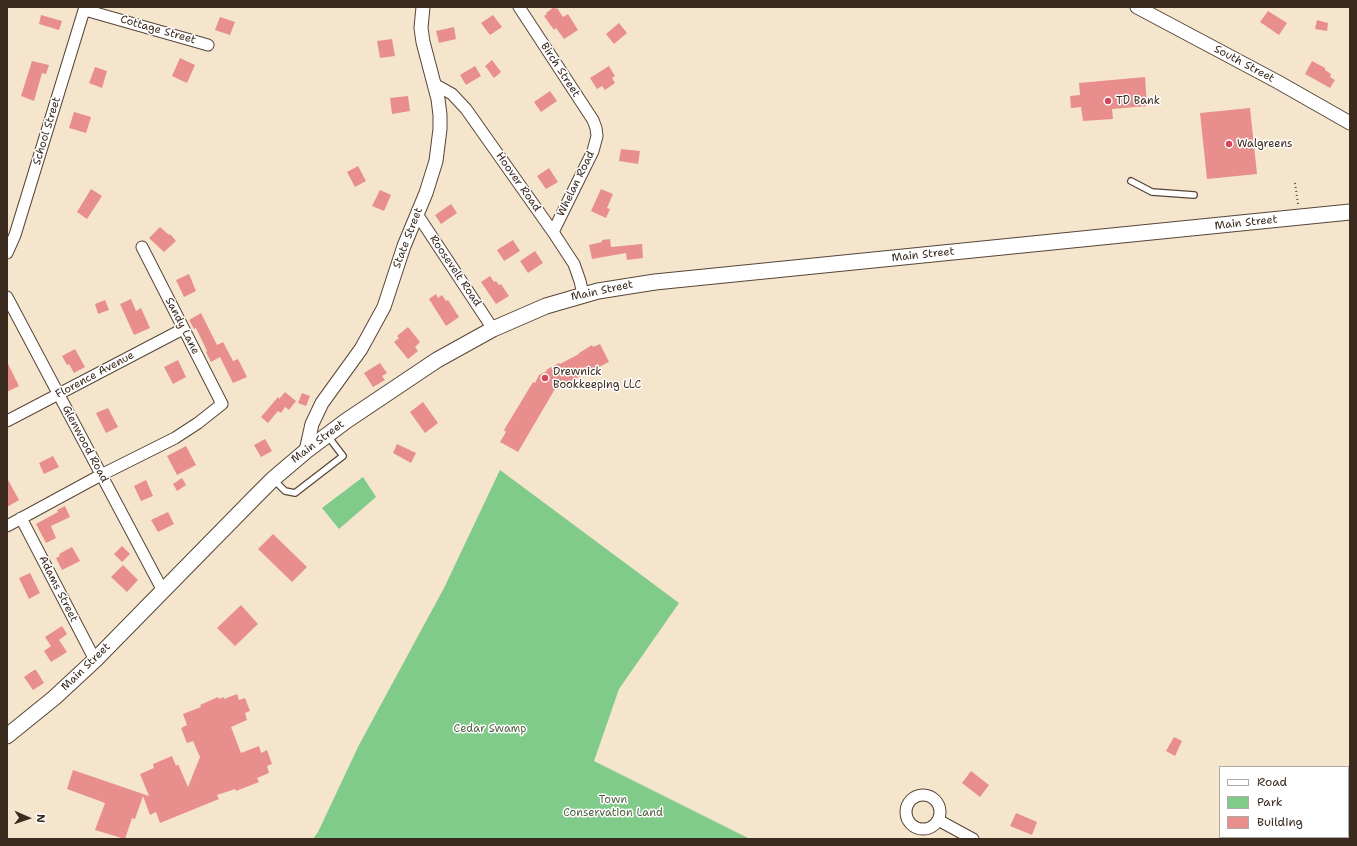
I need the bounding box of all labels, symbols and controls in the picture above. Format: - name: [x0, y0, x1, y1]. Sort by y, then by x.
- street label: Cottage Street: [119, 13, 197, 47]
- street label: Birch Street: [537, 40, 583, 100]
- street label: South Street: [1212, 43, 1276, 85]
- place label: TD Bank: [1116, 94, 1160, 108]
- street label: School Street: [30, 95, 64, 167]
- marker: TD Bank: [1103, 96, 1113, 106]
- place label: Walgreens: [1237, 137, 1293, 151]
- marker: Walgreens: [1224, 139, 1234, 149]
- street label: Whelan Road: [554, 149, 598, 219]
- street label: Hoover Road: [493, 150, 543, 214]
- street label: State Street: [390, 206, 426, 270]
- street label: Main Street: [1214, 213, 1278, 233]
- street label: Roosevelt Road: [426, 233, 484, 309]
- street label: Main Street: [891, 245, 955, 265]
- street label: Main Street: [570, 278, 634, 304]
- street label: Sandy Lane: [162, 295, 202, 357]
- street label: Florence Avenue: [53, 349, 137, 401]
- place label: Drewnick Bookkeeping LLC: [553, 365, 641, 391]
- marker: Drewnick Bookkeeping LLC: [540, 373, 550, 383]
- street label: Glenwood Road: [59, 403, 111, 485]
- street label: Main Street: [289, 418, 347, 466]
- street label: Adams Street: [36, 554, 80, 624]
- street label: Main Street: [59, 640, 113, 694]
- park label: Cedar Swamp: [454, 722, 526, 736]
- legend: [1219, 766, 1349, 838]
- text: Road: [1257, 774, 1287, 790]
- park label: Town Conservation Land: [563, 793, 663, 819]
- text: Park: [1257, 794, 1283, 810]
- north arrow: [8, 798, 48, 838]
- text: N: [33, 814, 48, 823]
- text: Building: [1257, 814, 1303, 830]

